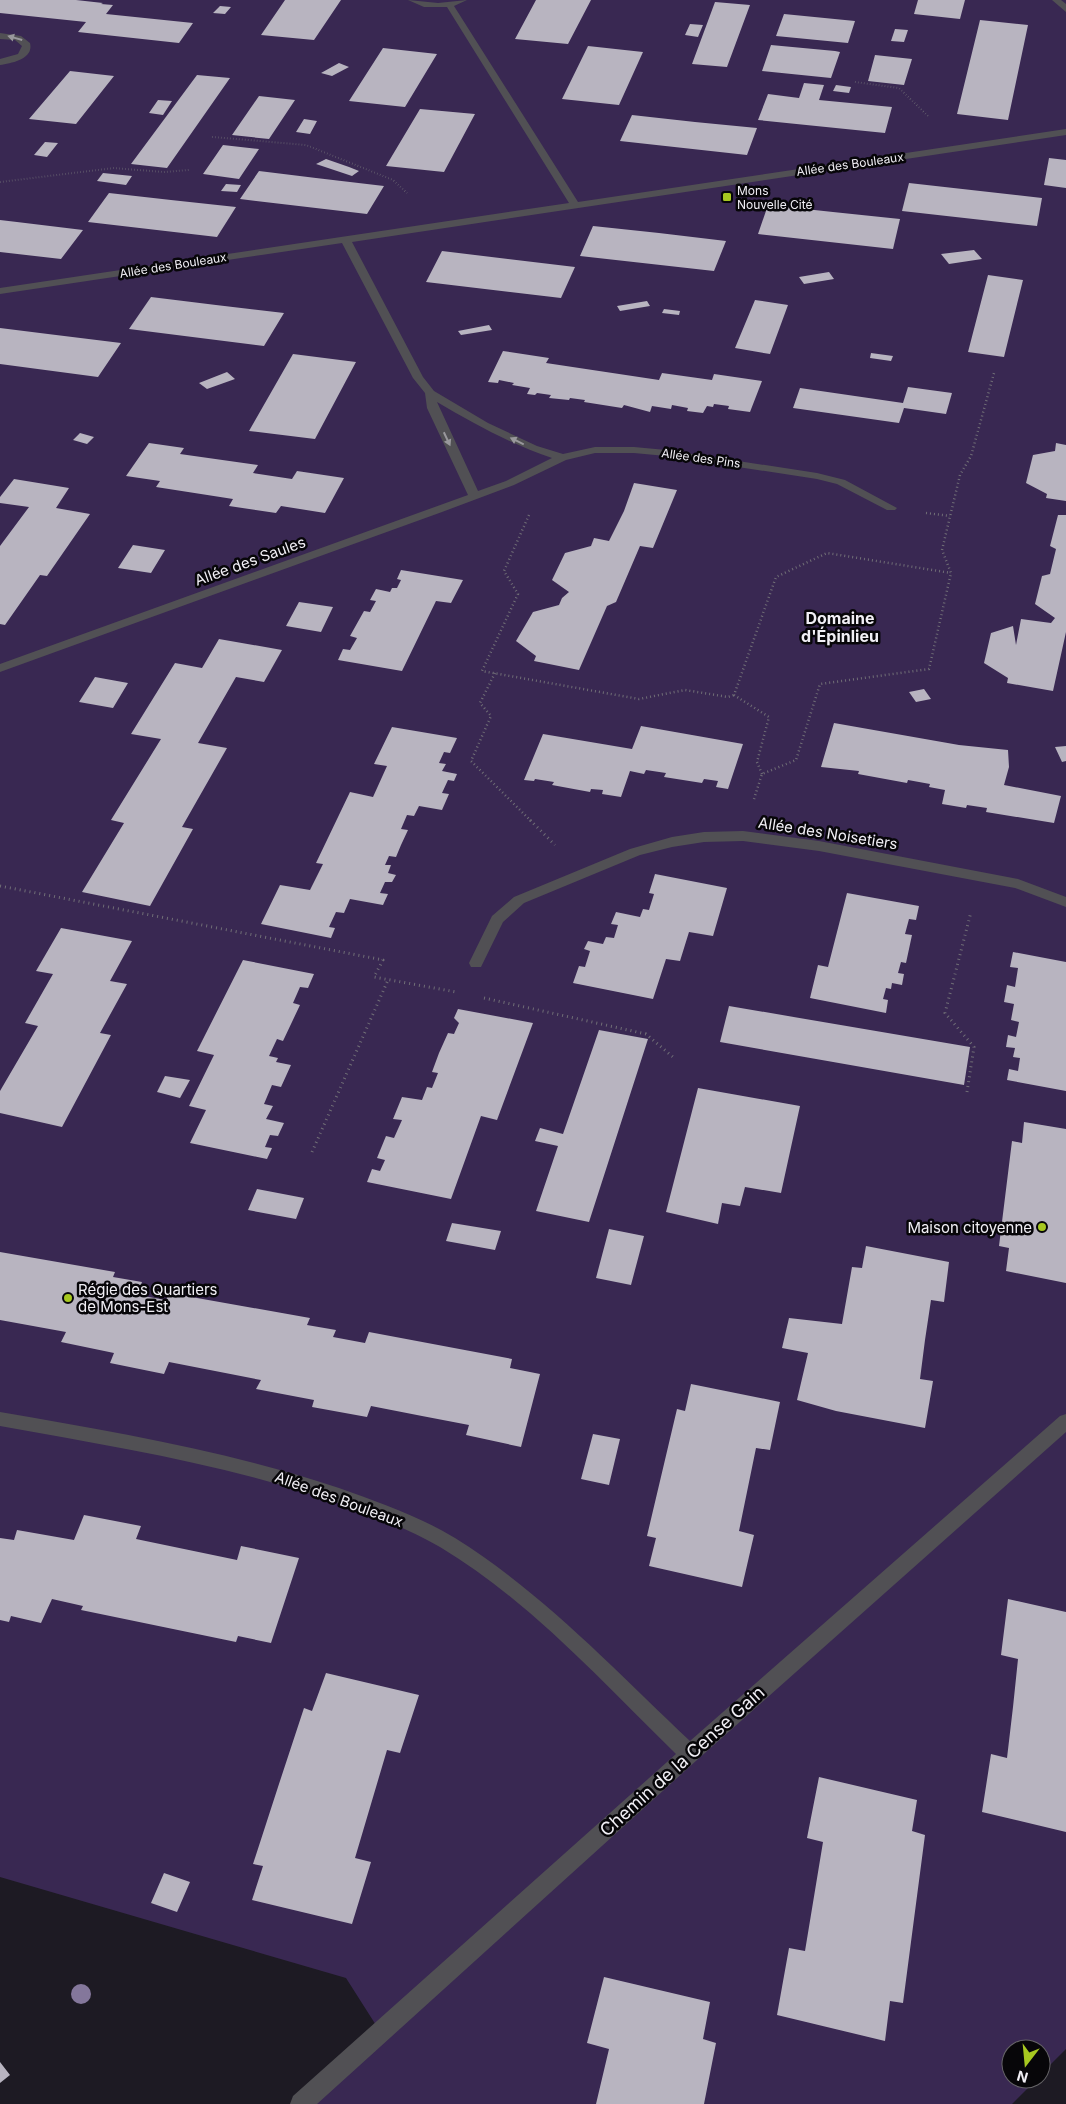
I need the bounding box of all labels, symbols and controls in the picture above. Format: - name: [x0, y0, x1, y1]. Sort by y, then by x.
- one-way arrow: [7, 34, 22, 42]
- street label: Allée des Bouleaux: [795, 149, 905, 179]
- place label: Mons Nouvelle Cité: [737, 183, 813, 212]
- marker: Mons Nouvelle Cité: [721, 191, 733, 203]
- street label: Allée des Bouleaux: [118, 249, 228, 281]
- one-way arrow: [443, 432, 451, 446]
- one-way arrow: [510, 437, 524, 445]
- street label: Allée des Pins: [661, 445, 741, 471]
- street label: Allée des Saules: [192, 532, 308, 590]
- district label: Domaine d'Épinlieu: [801, 608, 879, 646]
- street label: Allée des Noisetiers: [757, 813, 899, 853]
- place label: Maison citoyenne: [907, 1218, 1032, 1237]
- marker: Maison citoyenne: [1036, 1221, 1048, 1233]
- place label: Régie des Quartiers de Mons-Est: [78, 1280, 218, 1316]
- marker: Régie des Quartiers de Mons-Est: [62, 1292, 74, 1304]
- street label: Allée des Bouleaux: [272, 1467, 406, 1531]
- street label: Chemin de la Cense Gain: [595, 1682, 769, 1840]
- north arrow: [1001, 2039, 1051, 2089]
- text: N: [1015, 2067, 1030, 2087]

